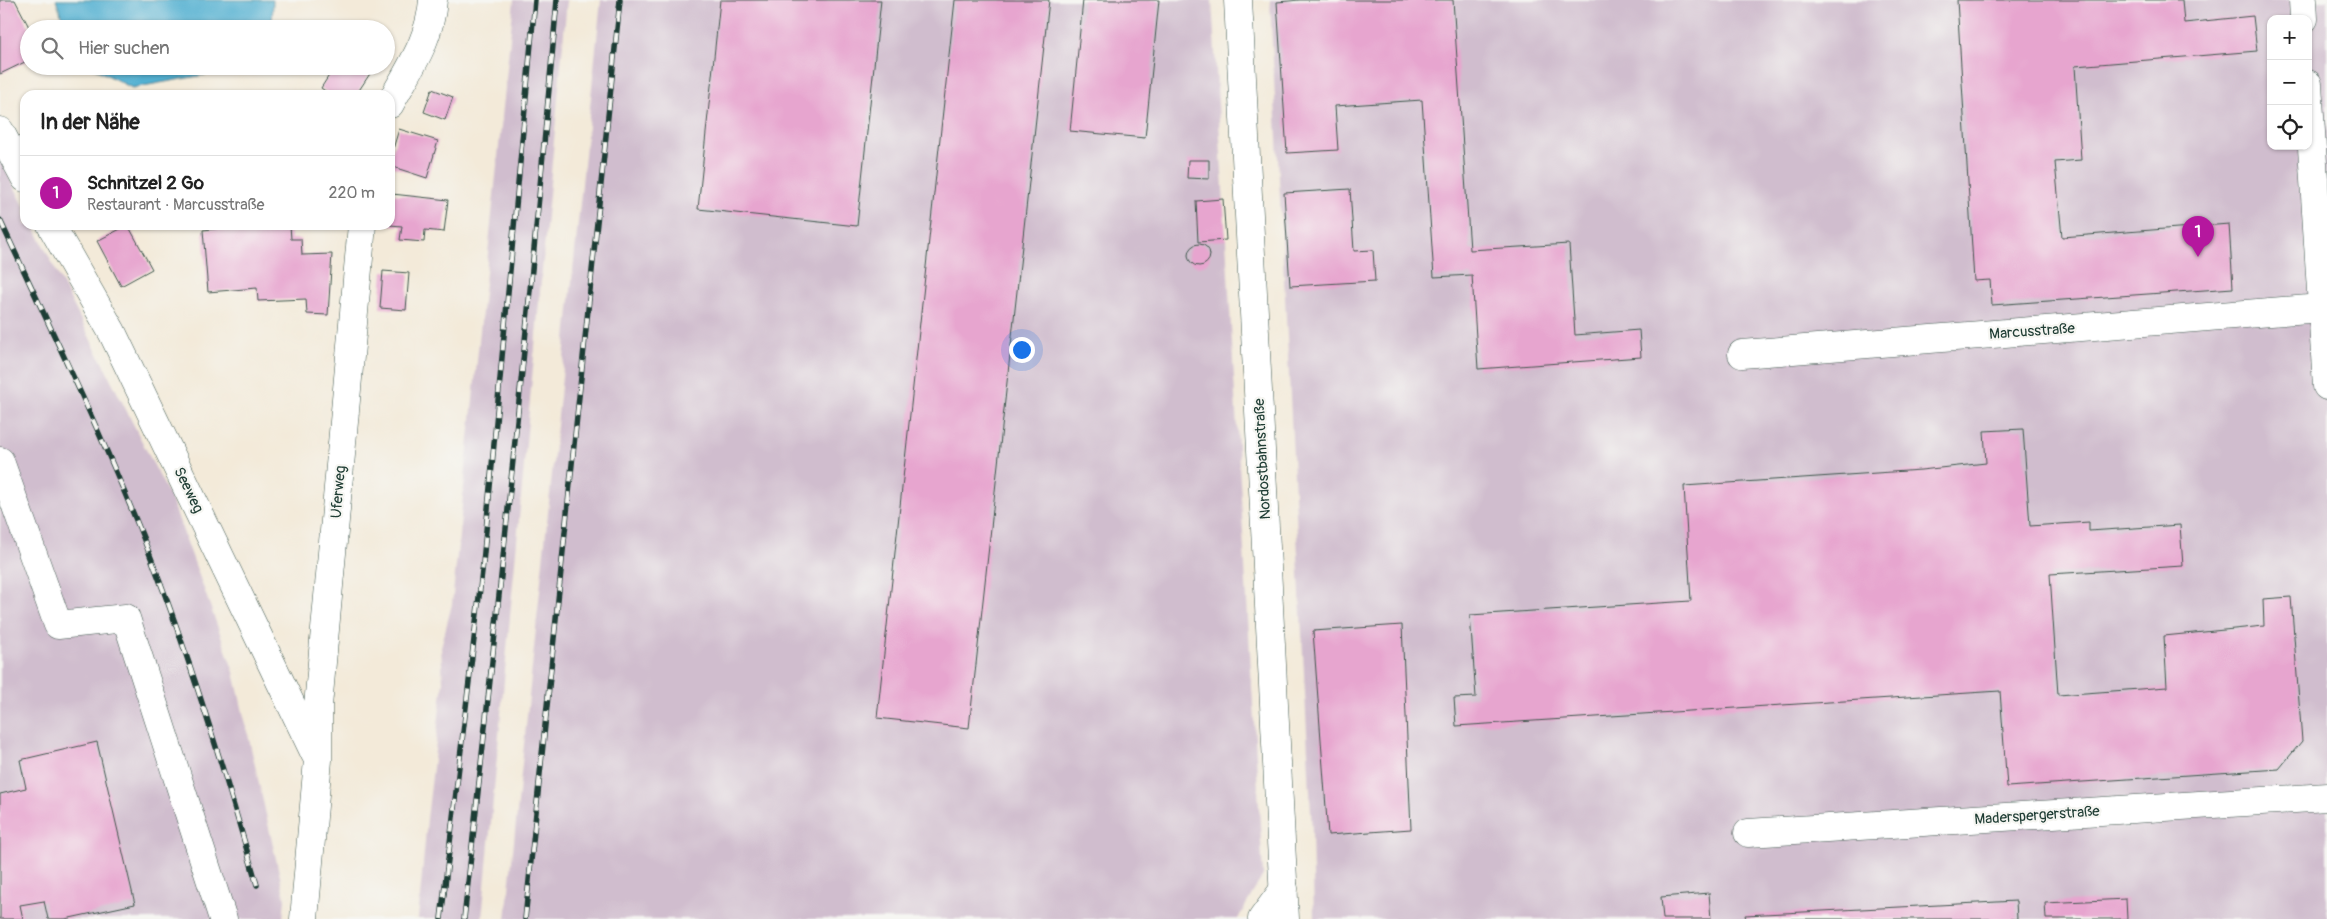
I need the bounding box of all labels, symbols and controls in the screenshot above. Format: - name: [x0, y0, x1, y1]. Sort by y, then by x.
- map controls: [2267, 15, 2312, 150]
- button: +: [2267, 15, 2312, 60]
- search box: [20, 20, 395, 75]
- icon: search: [38, 34, 66, 62]
- text: Hier suchen: [78, 36, 170, 60]
- button: −: [2267, 60, 2312, 105]
- button: locate: [2267, 105, 2312, 150]
- text: In der Nähe: [40, 109, 140, 136]
- text: Schnitzel 2 Go: [87, 171, 204, 195]
- text: 1: [53, 183, 59, 203]
- text: 220 m: [329, 183, 375, 203]
- text: Restaurant · Marcusstraße: [87, 195, 264, 215]
- pin: 1: [2182, 216, 2214, 257]
- street label: Marcusstraße: [1989, 319, 2076, 344]
- your location: [1009, 337, 1035, 363]
- street label: Nordostbahnstraße: [1250, 397, 1275, 520]
- street label: Seeweg: [169, 464, 208, 516]
- street label: Uferweg: [327, 465, 350, 519]
- street label: Maderspergerstraße: [1974, 802, 2101, 829]

